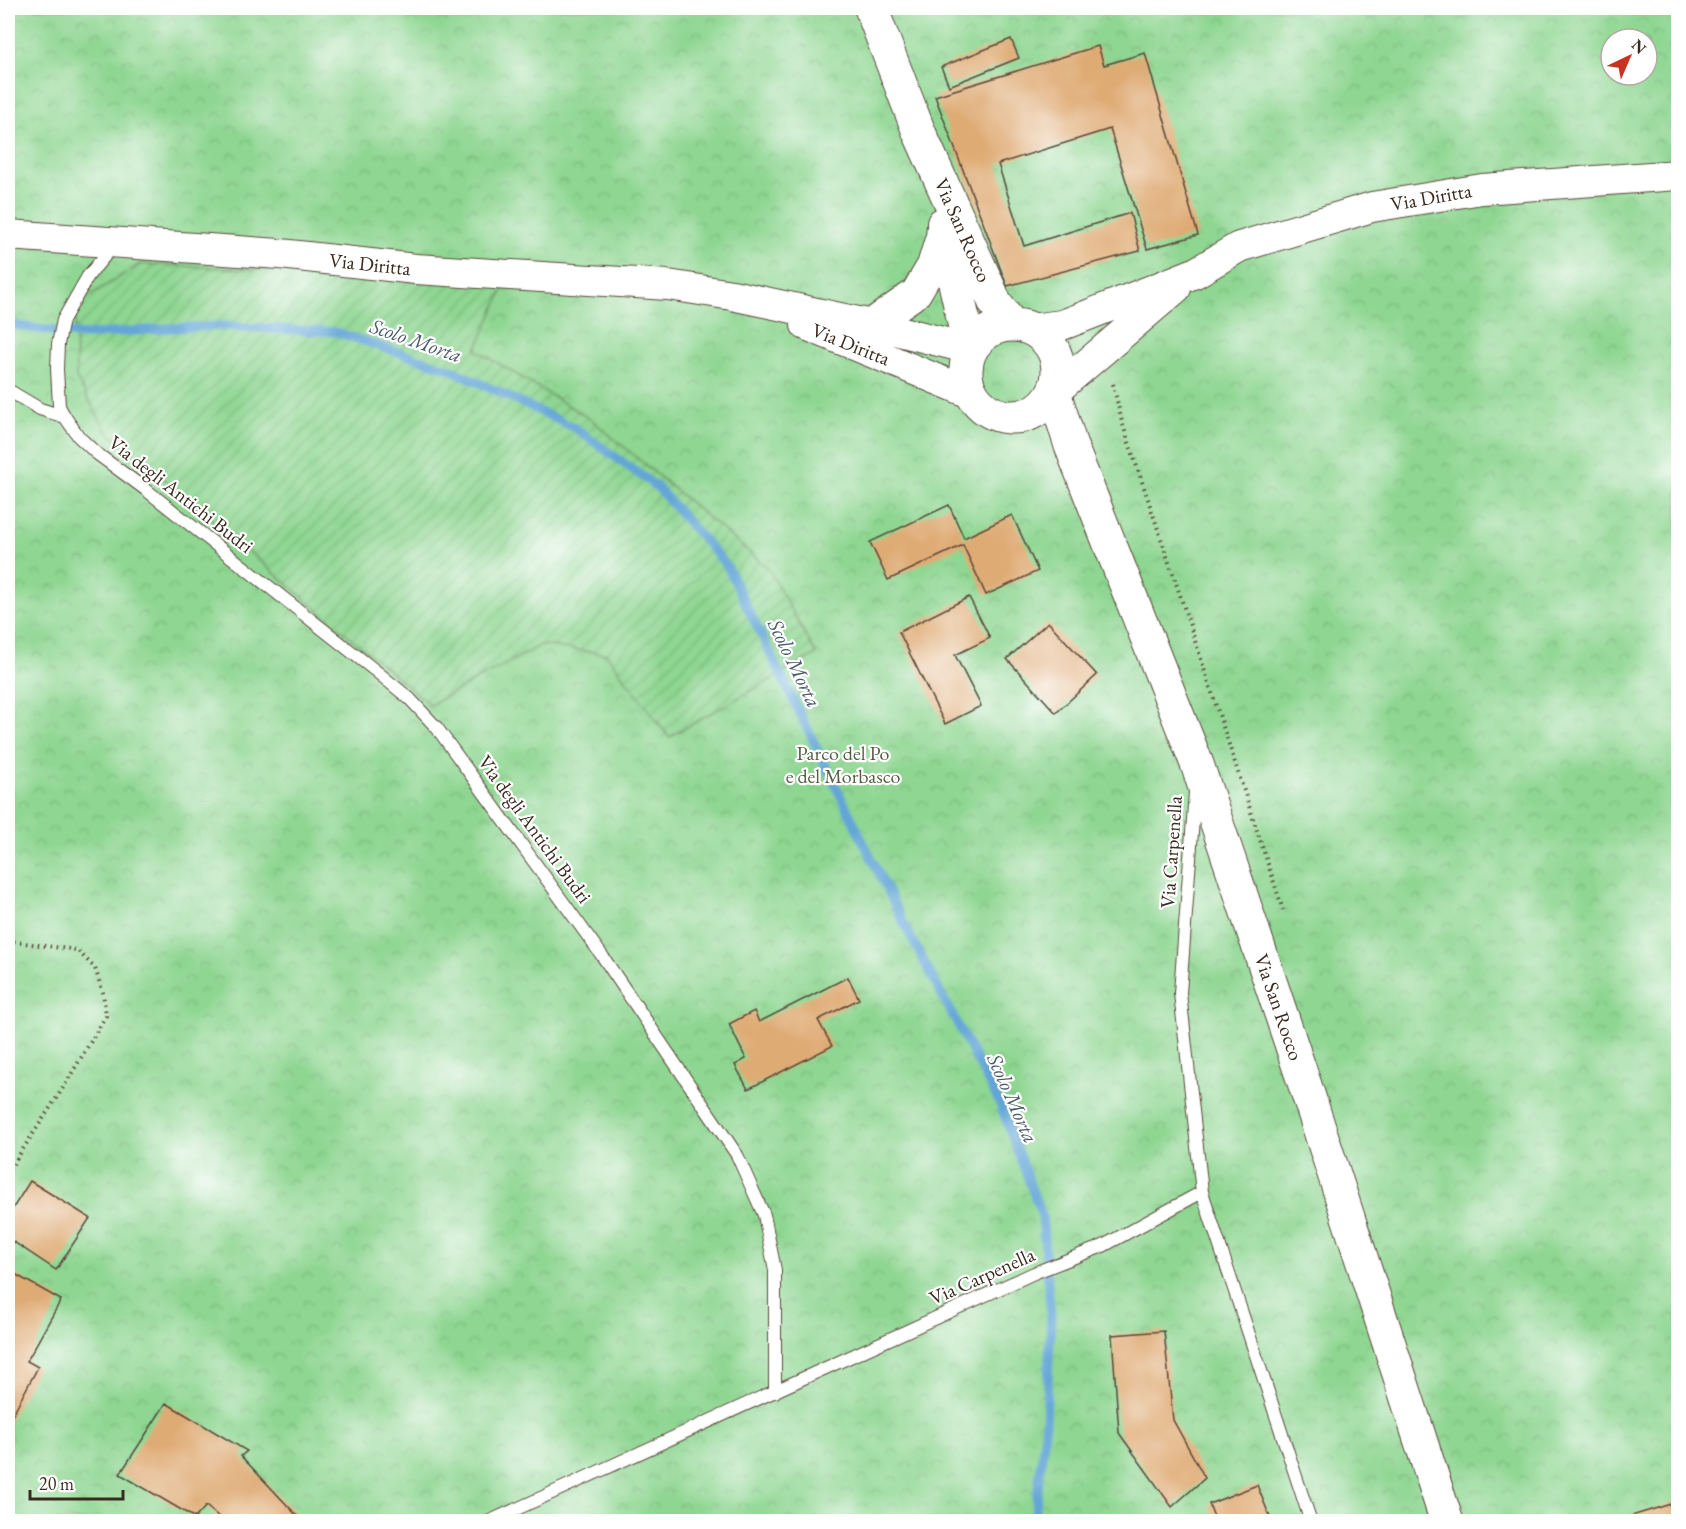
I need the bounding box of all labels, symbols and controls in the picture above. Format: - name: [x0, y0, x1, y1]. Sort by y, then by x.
- north arrow: [1599, 27, 1659, 87]
- text: N: [1627, 35, 1651, 59]
- street label: Via San Rocco: [928, 174, 998, 286]
- street label: Via Diritta: [1388, 177, 1474, 217]
- street label: Via Diritta: [328, 247, 412, 281]
- water label: Scolo Morta: [366, 311, 465, 368]
- street label: Via Diritta: [808, 317, 894, 371]
- street label: Via degli Antichi Budri: [103, 429, 259, 559]
- water label: Scolo Morta: [762, 613, 828, 712]
- park label: Parco del Po e del Morbasco: [786, 740, 900, 789]
- street label: Via degli Antichi Budri: [472, 750, 598, 908]
- street label: Via Carpenella: [1154, 795, 1188, 909]
- street label: Via San Rocco: [1249, 950, 1309, 1064]
- water label: Scolo Morta: [981, 1048, 1045, 1147]
- street label: Via Carpenella: [925, 1241, 1039, 1311]
- scale bar: [30, 1463, 123, 1501]
- text: 20 m: [39, 1472, 74, 1495]

